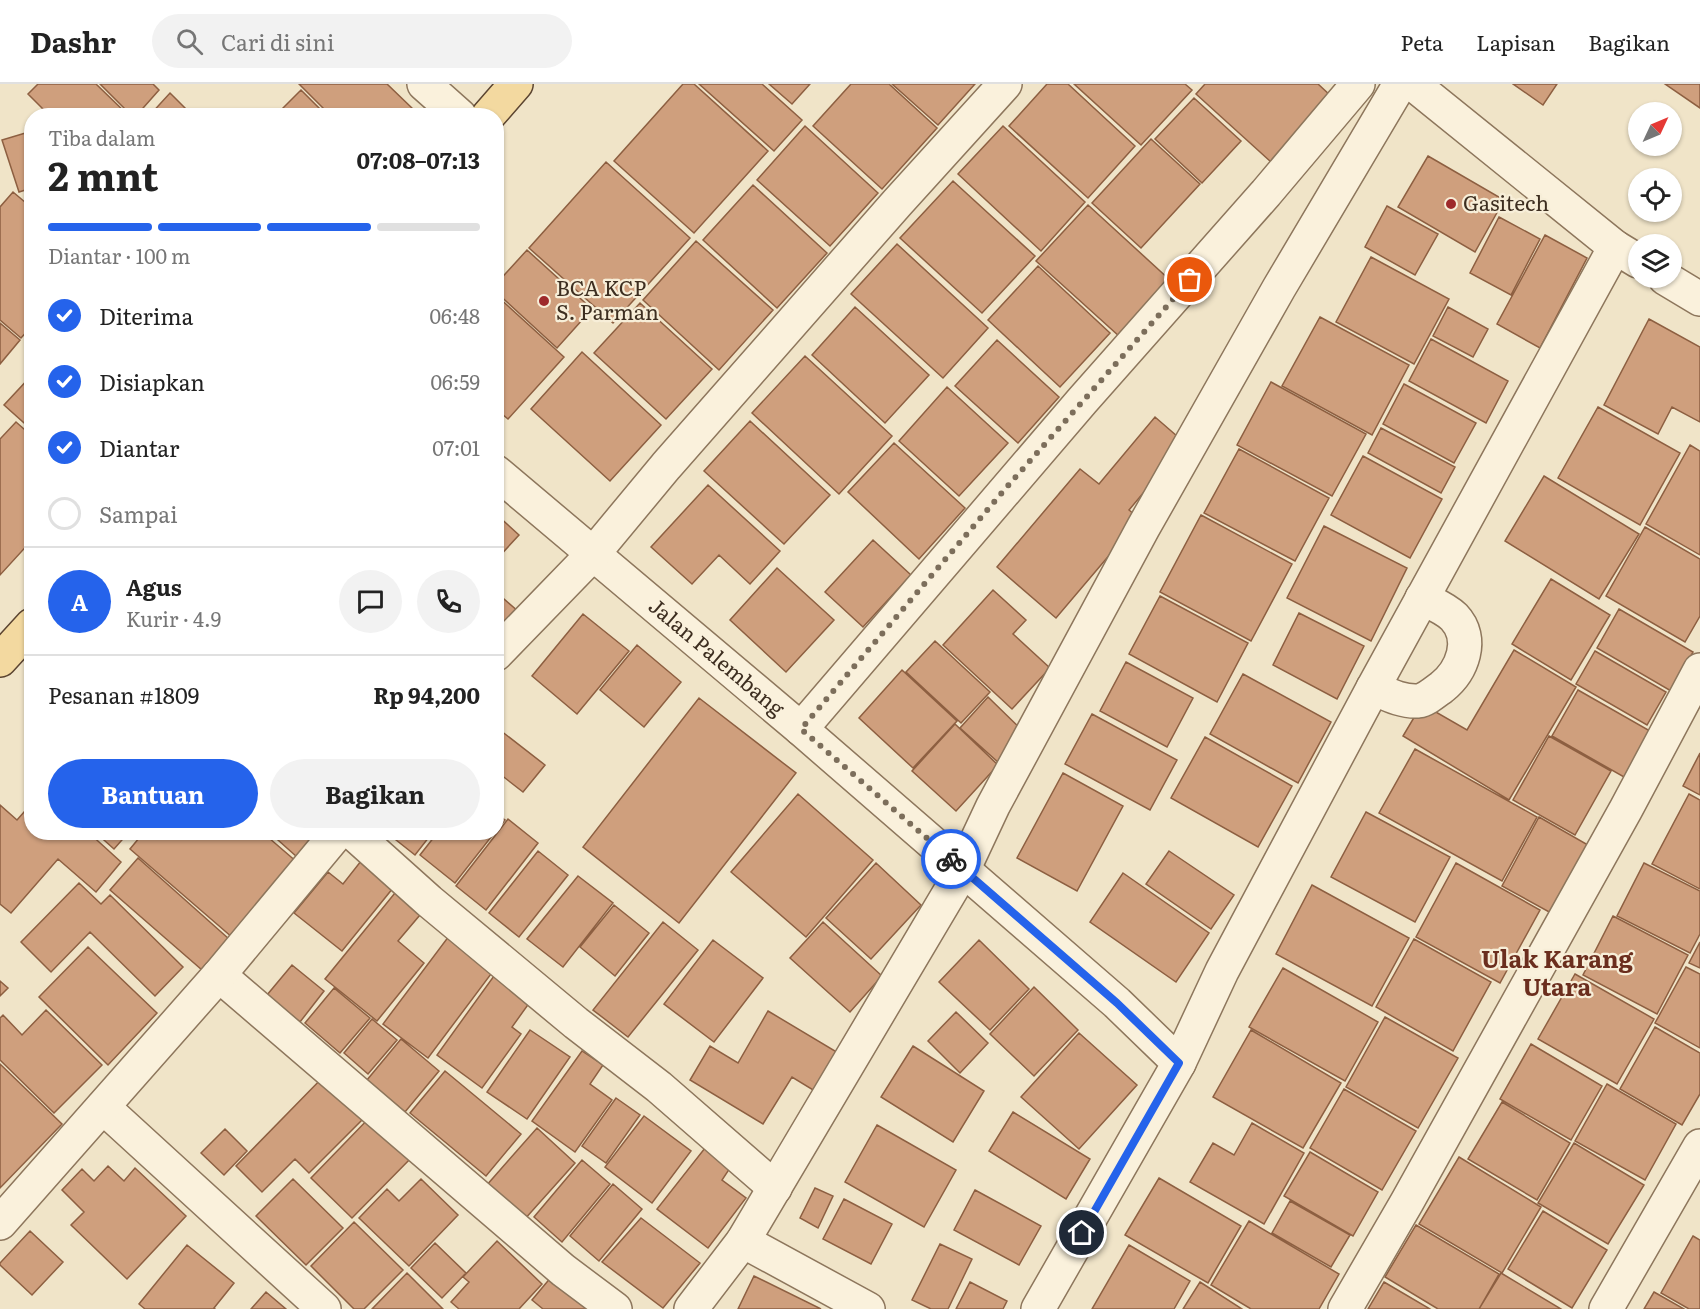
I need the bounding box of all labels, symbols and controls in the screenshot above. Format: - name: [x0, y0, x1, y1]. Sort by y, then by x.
- search box: [152, 14, 572, 68]
- text: Dashr: [30, 20, 116, 62]
- icon: search: [173, 25, 206, 58]
- text: Cari di sini: [221, 25, 334, 58]
- text: Peta: [1401, 26, 1443, 57]
- text: Lapisan: [1476, 26, 1555, 57]
- text: Bagikan: [1588, 26, 1670, 57]
- north arrow: [1628, 102, 1682, 156]
- map controls: [1628, 102, 1682, 288]
- text: Tiba dalam: [48, 122, 155, 152]
- text: 07:08–07:13: [357, 143, 480, 176]
- text: 2 mnt: [48, 145, 159, 203]
- button: locate: [1628, 168, 1682, 222]
- place label: Gasitech: [1463, 186, 1549, 217]
- marker: Gasitech: [1444, 197, 1458, 211]
- button: layers: [1628, 234, 1682, 288]
- text: Diantar · 100 m: [48, 240, 190, 270]
- pin: [1164, 254, 1215, 305]
- icon: bag: [1173, 263, 1206, 296]
- place label: BCA KCP S. Parman: [556, 271, 659, 326]
- marker: BCA KCP S. Parman: [537, 294, 551, 308]
- icon: check: [48, 299, 81, 332]
- text: Diterima: [99, 299, 193, 332]
- text: 06:48: [429, 300, 480, 330]
- icon: check: [48, 365, 81, 398]
- text: Disiapkan: [99, 365, 205, 398]
- text: 06:59: [430, 366, 480, 396]
- icon: check: [48, 431, 81, 464]
- text: Diantar: [99, 431, 179, 464]
- text: 07:01: [432, 432, 480, 462]
- text: Sampai: [99, 497, 177, 530]
- text: Agus: [126, 570, 182, 603]
- button: chat: [339, 570, 402, 633]
- button: phone: [417, 570, 480, 633]
- text: A: [71, 585, 88, 618]
- street label: Jalan Palembang: [643, 589, 793, 722]
- text: Kurir · 4.9: [126, 603, 221, 633]
- text: Pesanan #1809: [48, 678, 199, 711]
- text: Rp 94,200: [373, 678, 480, 711]
- button: Bantuan: [48, 759, 258, 828]
- button: Bagikan: [270, 759, 480, 828]
- courier: [921, 829, 981, 889]
- icon: bike: [935, 843, 968, 876]
- district label: Ulak Karang Utara: [1481, 940, 1634, 1003]
- pin: [1056, 1207, 1107, 1258]
- icon: home: [1065, 1216, 1098, 1249]

